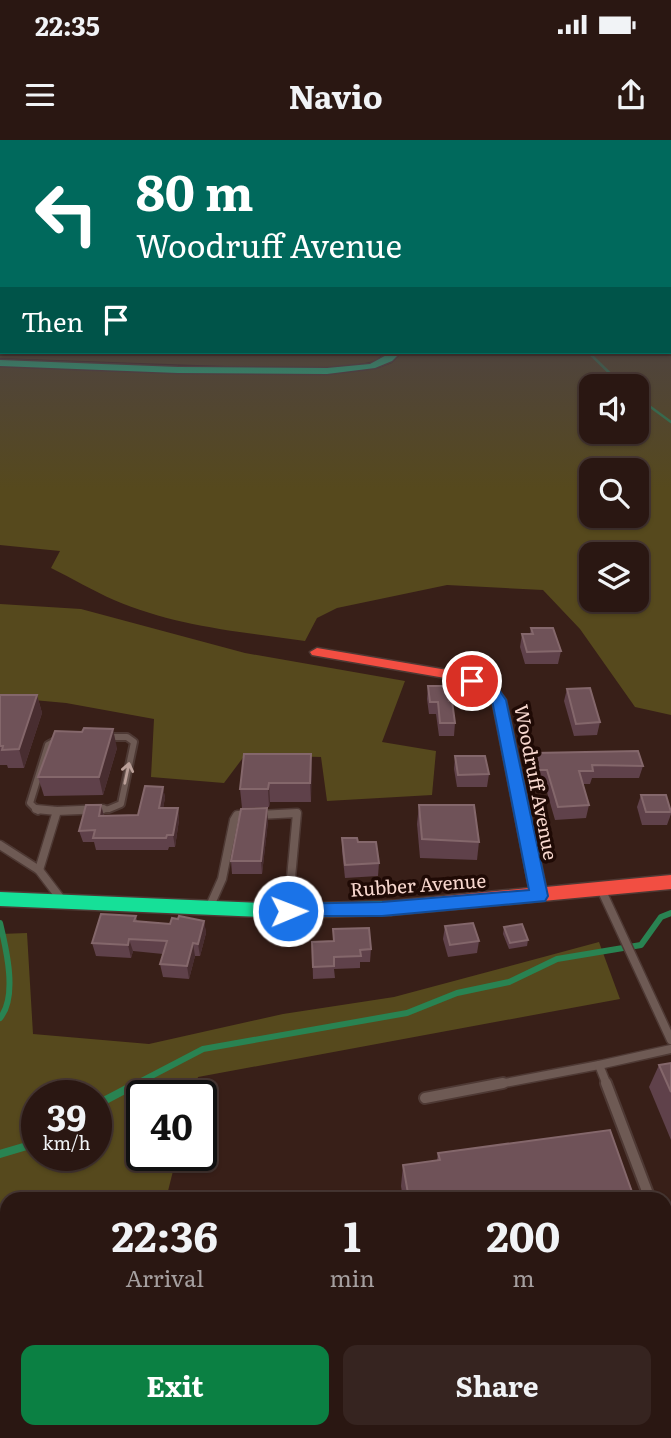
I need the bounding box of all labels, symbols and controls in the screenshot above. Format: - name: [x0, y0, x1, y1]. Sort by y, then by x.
- text: 22:35: [35, 5, 100, 44]
- text: Navio: [288, 71, 383, 119]
- icon: menu: [21, 76, 59, 114]
- icon: share: [612, 76, 650, 114]
- text: 80 m: [136, 153, 254, 226]
- icon: left: [21, 168, 112, 259]
- text: Woodruff Avenue: [136, 220, 402, 268]
- text: Then: [21, 301, 83, 340]
- icon: arrive: [97, 301, 135, 339]
- map controls: [579, 374, 649, 612]
- button: sound: [579, 374, 649, 444]
- button: search: [579, 458, 649, 528]
- button: layers: [579, 542, 649, 612]
- pin: [442, 651, 502, 711]
- icon: arrive: [453, 662, 491, 700]
- street label: Woodruff Avenue: [508, 702, 566, 862]
- one-way arrow: [121, 762, 135, 785]
- street label: Rubber Avenue: [349, 865, 487, 903]
- position arrow: [251, 874, 325, 948]
- speed limit sign: 40: [126, 1080, 217, 1171]
- text: 39: [47, 1090, 86, 1142]
- text: km/h: [43, 1129, 90, 1156]
- text: 22:36: [111, 1203, 218, 1265]
- text: 1: [343, 1203, 361, 1265]
- text: 200: [486, 1203, 561, 1265]
- text: Arrival: [125, 1260, 204, 1294]
- text: min: [330, 1260, 375, 1294]
- text: m: [512, 1260, 535, 1294]
- button: Exit: [21, 1345, 329, 1425]
- button: Share: [343, 1345, 651, 1425]

